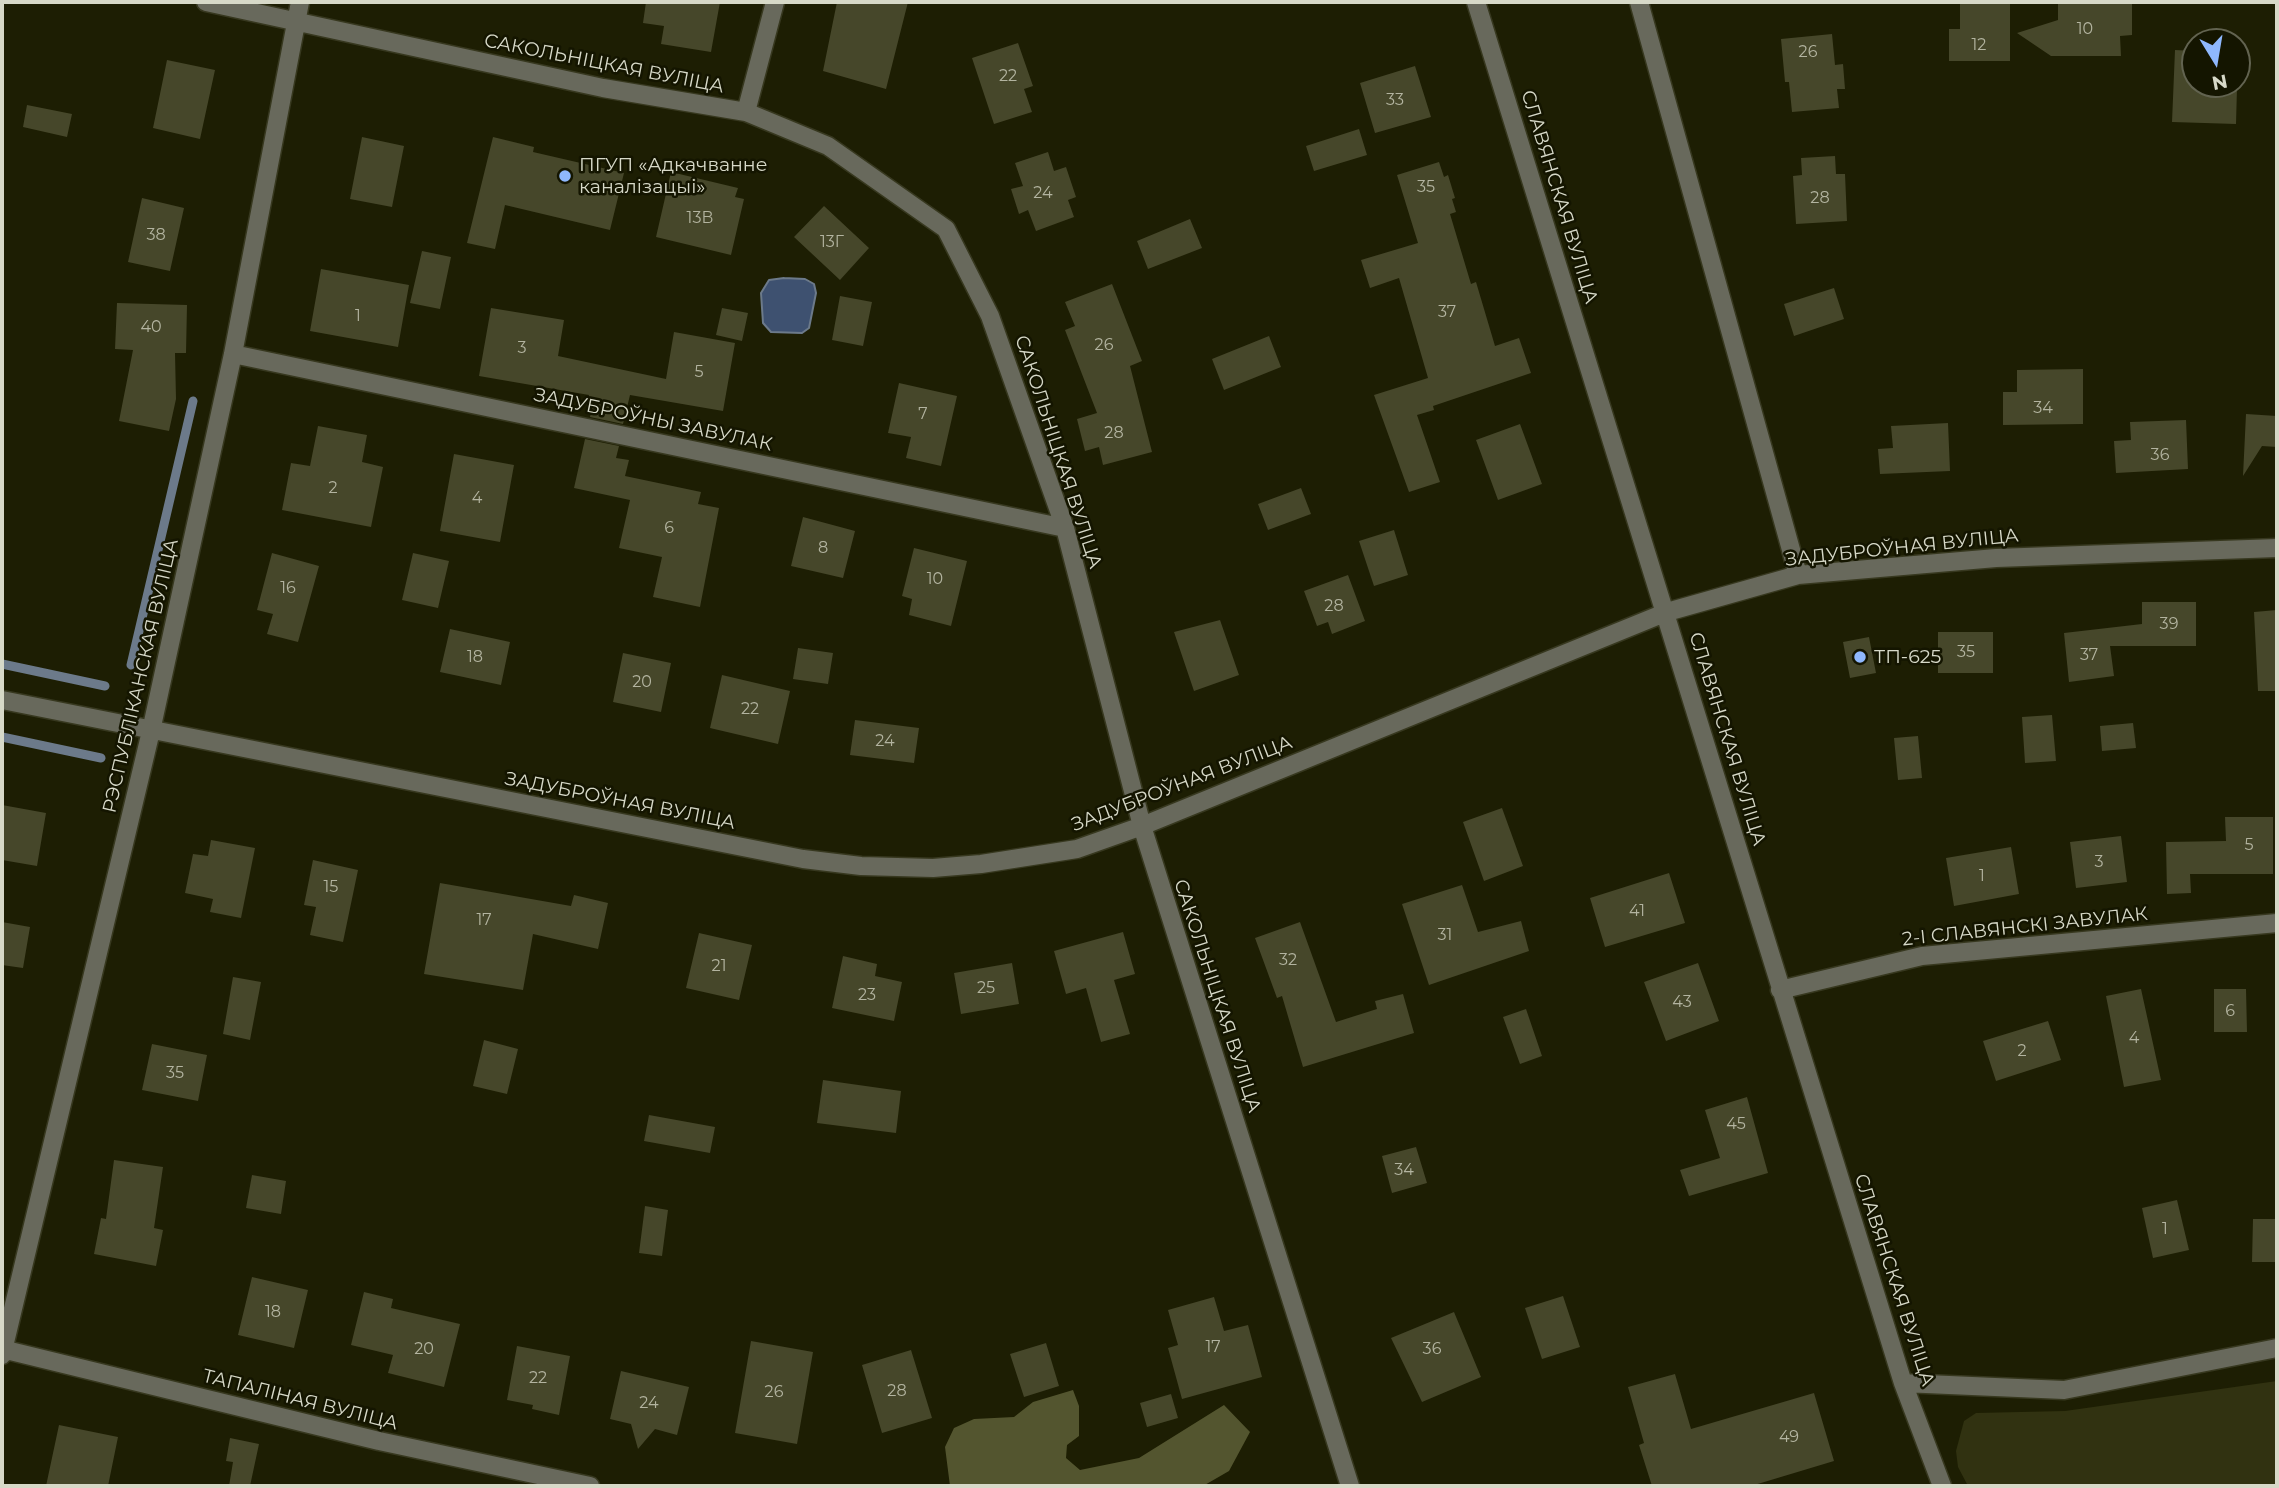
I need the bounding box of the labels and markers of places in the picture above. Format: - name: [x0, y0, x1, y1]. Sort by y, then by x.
- place label: ПГУП «Адкачванне каналізацыі»: [579, 154, 767, 198]
- marker: ПГУП «Адкачванне каналізацыі»: [557, 168, 573, 184]
- place label: ТП-625: [1874, 646, 1941, 668]
- marker: ТП-625: [1852, 649, 1868, 665]

